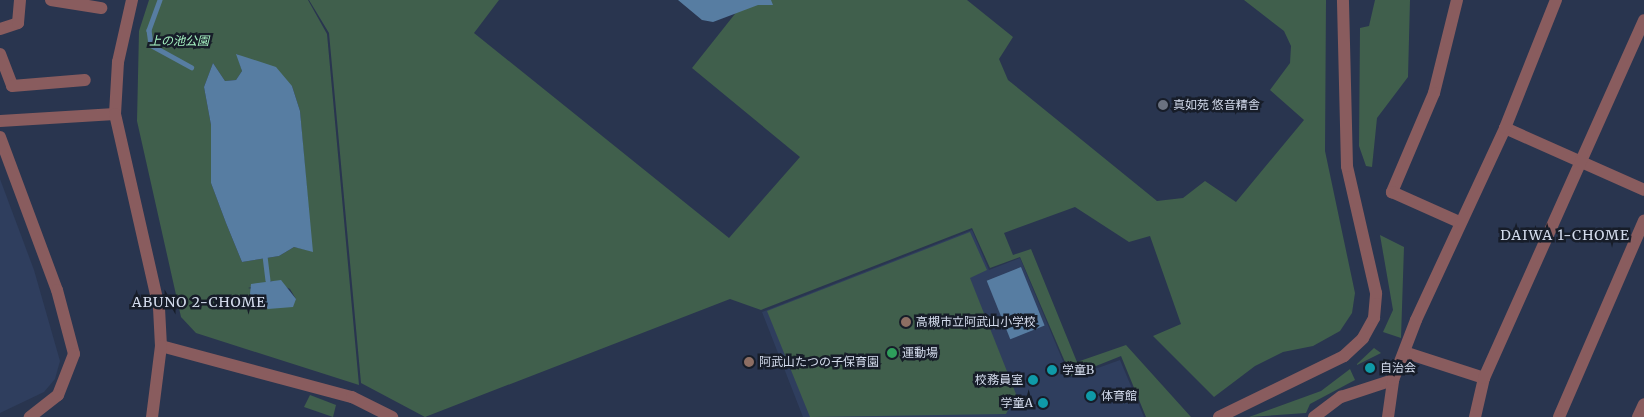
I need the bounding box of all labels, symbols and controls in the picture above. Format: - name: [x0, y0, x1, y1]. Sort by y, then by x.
- park label: 上の池公園: [149, 34, 209, 48]
- place label: 真如苑 悠音精舎: [1173, 98, 1260, 112]
- marker: 真如苑 悠音精舎: [1157, 99, 1169, 111]
- district label: DAIWA 1-CHOME: [1499, 227, 1631, 243]
- district label: ABUNO 2-CHOME: [130, 294, 268, 310]
- place label: 高槻市立阿武山小学校: [916, 315, 1036, 329]
- marker: 高槻市立阿武山小学校: [900, 316, 912, 328]
- place label: 運動場: [902, 346, 938, 360]
- marker: 運動場: [886, 347, 898, 359]
- place label: 阿武山たつの子保育園: [759, 355, 879, 369]
- marker: 阿武山たつの子保育園: [743, 356, 755, 368]
- place label: 自治会: [1380, 361, 1416, 375]
- marker: 自治会: [1364, 362, 1376, 374]
- place label: 学童B: [1062, 363, 1094, 377]
- marker: 学童B: [1046, 364, 1058, 376]
- place label: 校務員室: [975, 373, 1023, 387]
- marker: 校務員室: [1027, 374, 1039, 386]
- place label: 体育館: [1101, 389, 1137, 403]
- marker: 体育館: [1085, 390, 1097, 402]
- place label: 学童A: [1001, 396, 1033, 410]
- marker: 学童A: [1037, 397, 1049, 409]

